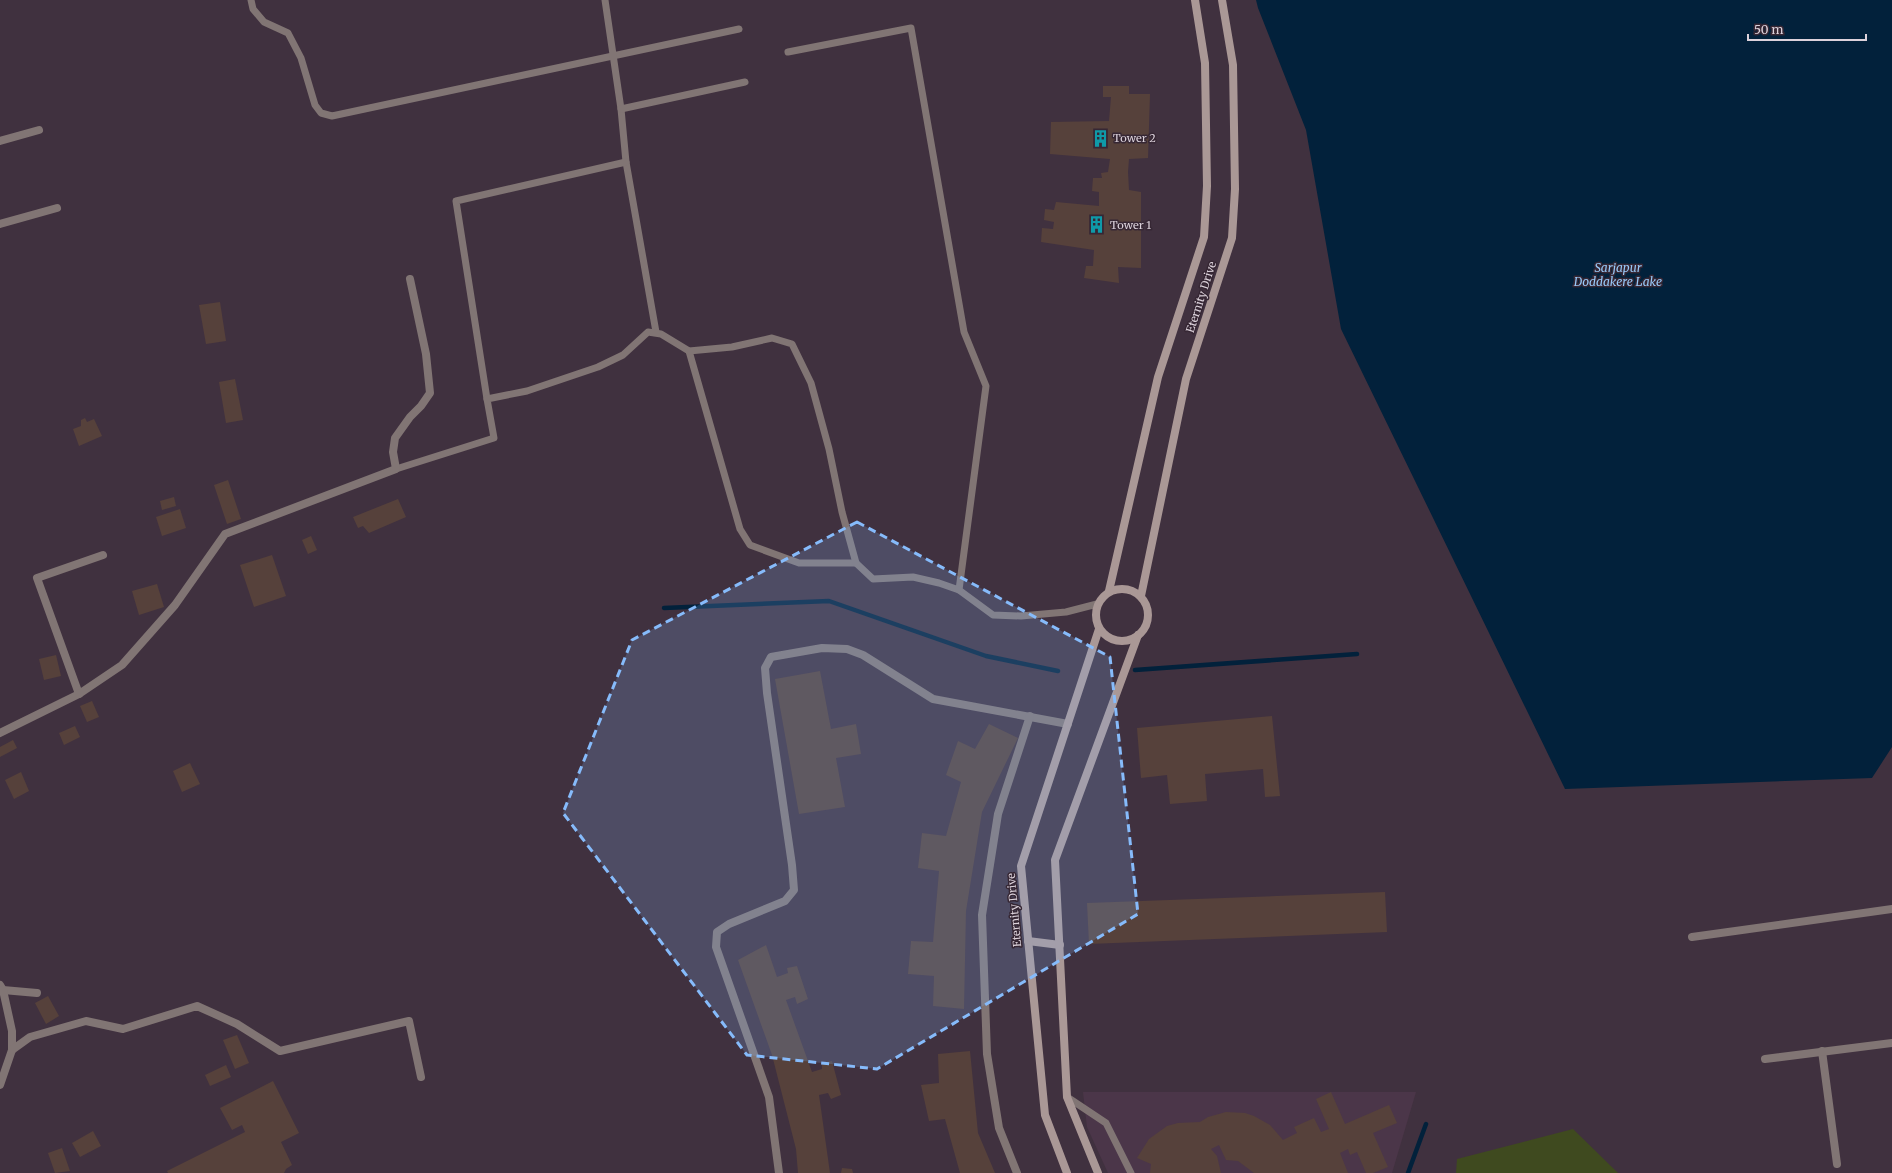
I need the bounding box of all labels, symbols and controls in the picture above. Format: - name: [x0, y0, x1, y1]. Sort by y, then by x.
- scale bar: [1748, 16, 1866, 42]
- text: 50 m: [1754, 22, 1783, 37]
- building icon: Tower 2: [1090, 128, 1110, 148]
- place label: Tower 2: [1113, 131, 1156, 145]
- building icon: Tower 1: [1087, 215, 1107, 235]
- place label: Tower 1: [1110, 218, 1151, 232]
- street label: Eternity Drive: [1183, 259, 1219, 334]
- water label: Sarjapur Doddakere Lake: [1573, 260, 1662, 289]
- street label: Eternity Drive: [1004, 872, 1024, 948]

